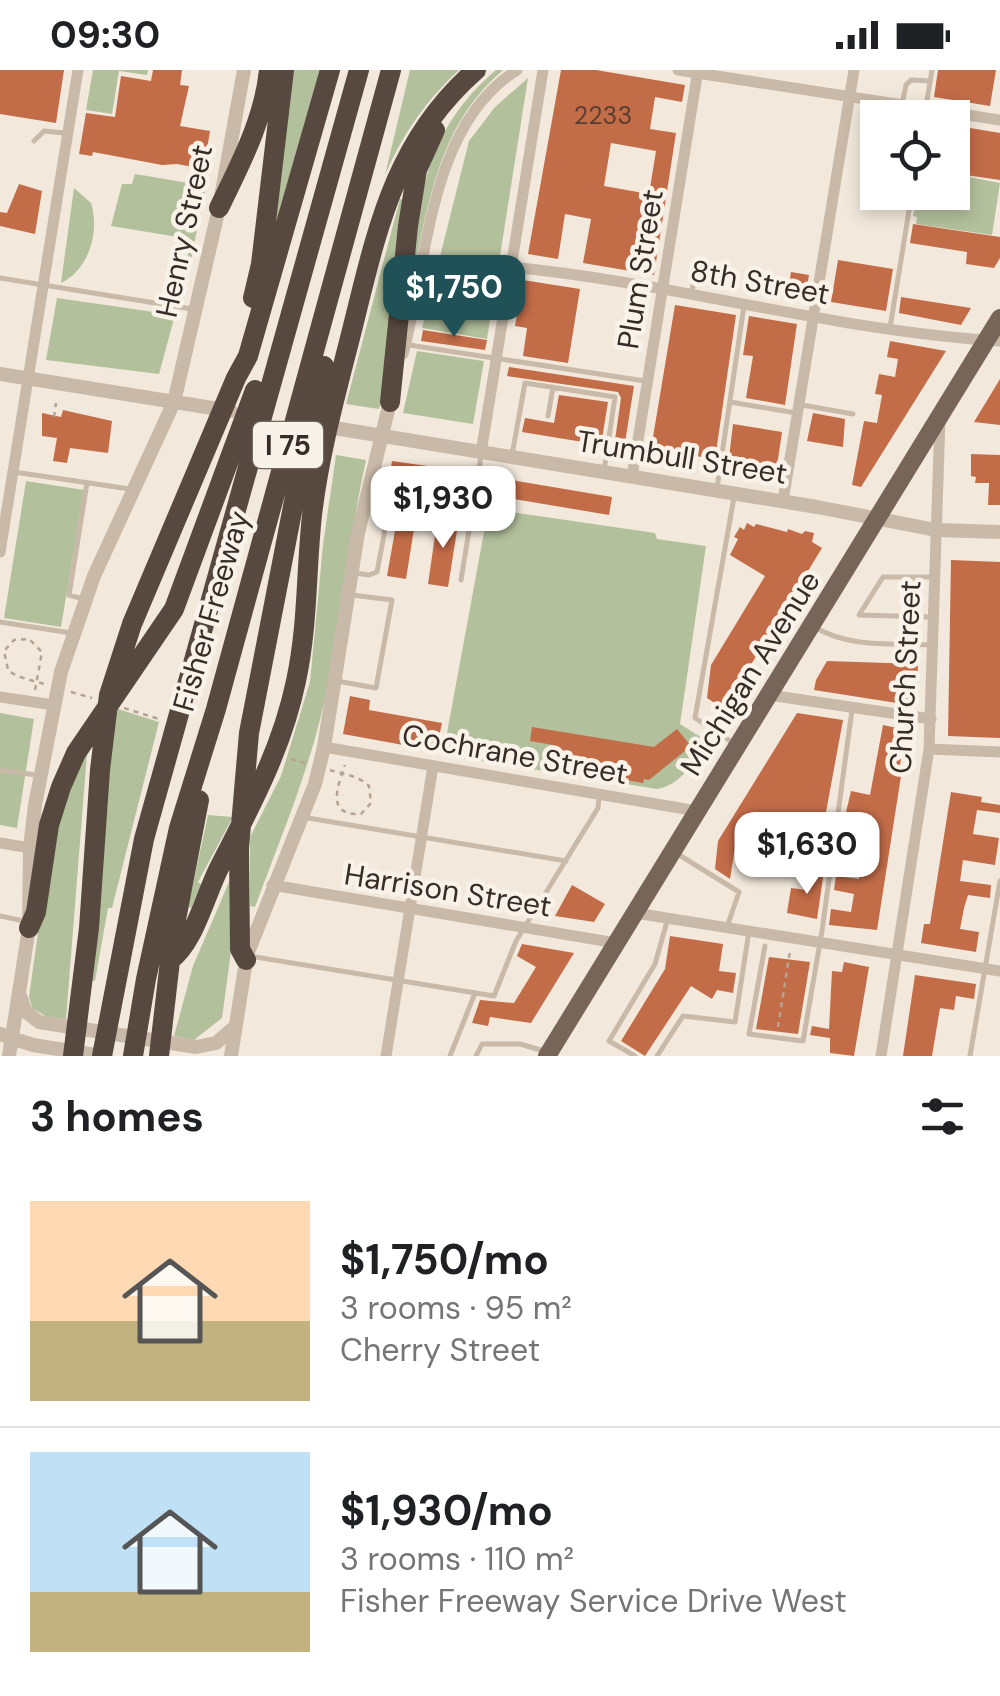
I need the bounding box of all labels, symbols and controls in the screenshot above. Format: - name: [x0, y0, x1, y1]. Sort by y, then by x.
- text: 09:30: [50, 10, 160, 60]
- house number: 2233: [574, 99, 632, 132]
- map controls: [860, 100, 970, 210]
- button: locate: [860, 100, 970, 210]
- street label: Henry Street: [147, 141, 221, 321]
- street label: Plum Street: [608, 186, 672, 352]
- street label: 8th Street: [688, 251, 832, 313]
- pin: $1,750: [373, 255, 535, 340]
- text: $1,750: [405, 266, 503, 308]
- street label: Trumbull Street: [574, 421, 790, 493]
- road number: I 75: [253, 422, 323, 468]
- pin: $1,930: [362, 466, 524, 551]
- text: $1,930: [393, 477, 493, 519]
- street label: Fisher Freeway: [164, 506, 258, 716]
- street label: Michigan Avenue: [671, 563, 829, 783]
- street label: Church Street: [880, 579, 930, 775]
- street label: Cochrane Street: [399, 715, 631, 793]
- pin: $1,630: [726, 812, 888, 897]
- text: $1,630: [757, 823, 857, 865]
- street label: Harrison Street: [342, 854, 554, 926]
- text: 3 homes: [30, 1089, 204, 1144]
- icon: filters: [915, 1089, 970, 1144]
- text: $1,750/mo: [340, 1232, 549, 1287]
- icon: home: [110, 1241, 230, 1361]
- text: 3 rooms · 95 m²: [340, 1287, 572, 1329]
- text: Cherry Street: [340, 1329, 540, 1371]
- text: $1,930/mo: [340, 1483, 553, 1538]
- icon: home: [110, 1492, 230, 1612]
- text: 3 rooms · 110 m²: [340, 1538, 574, 1580]
- text: Fisher Freeway Service Drive West: [340, 1580, 847, 1622]

